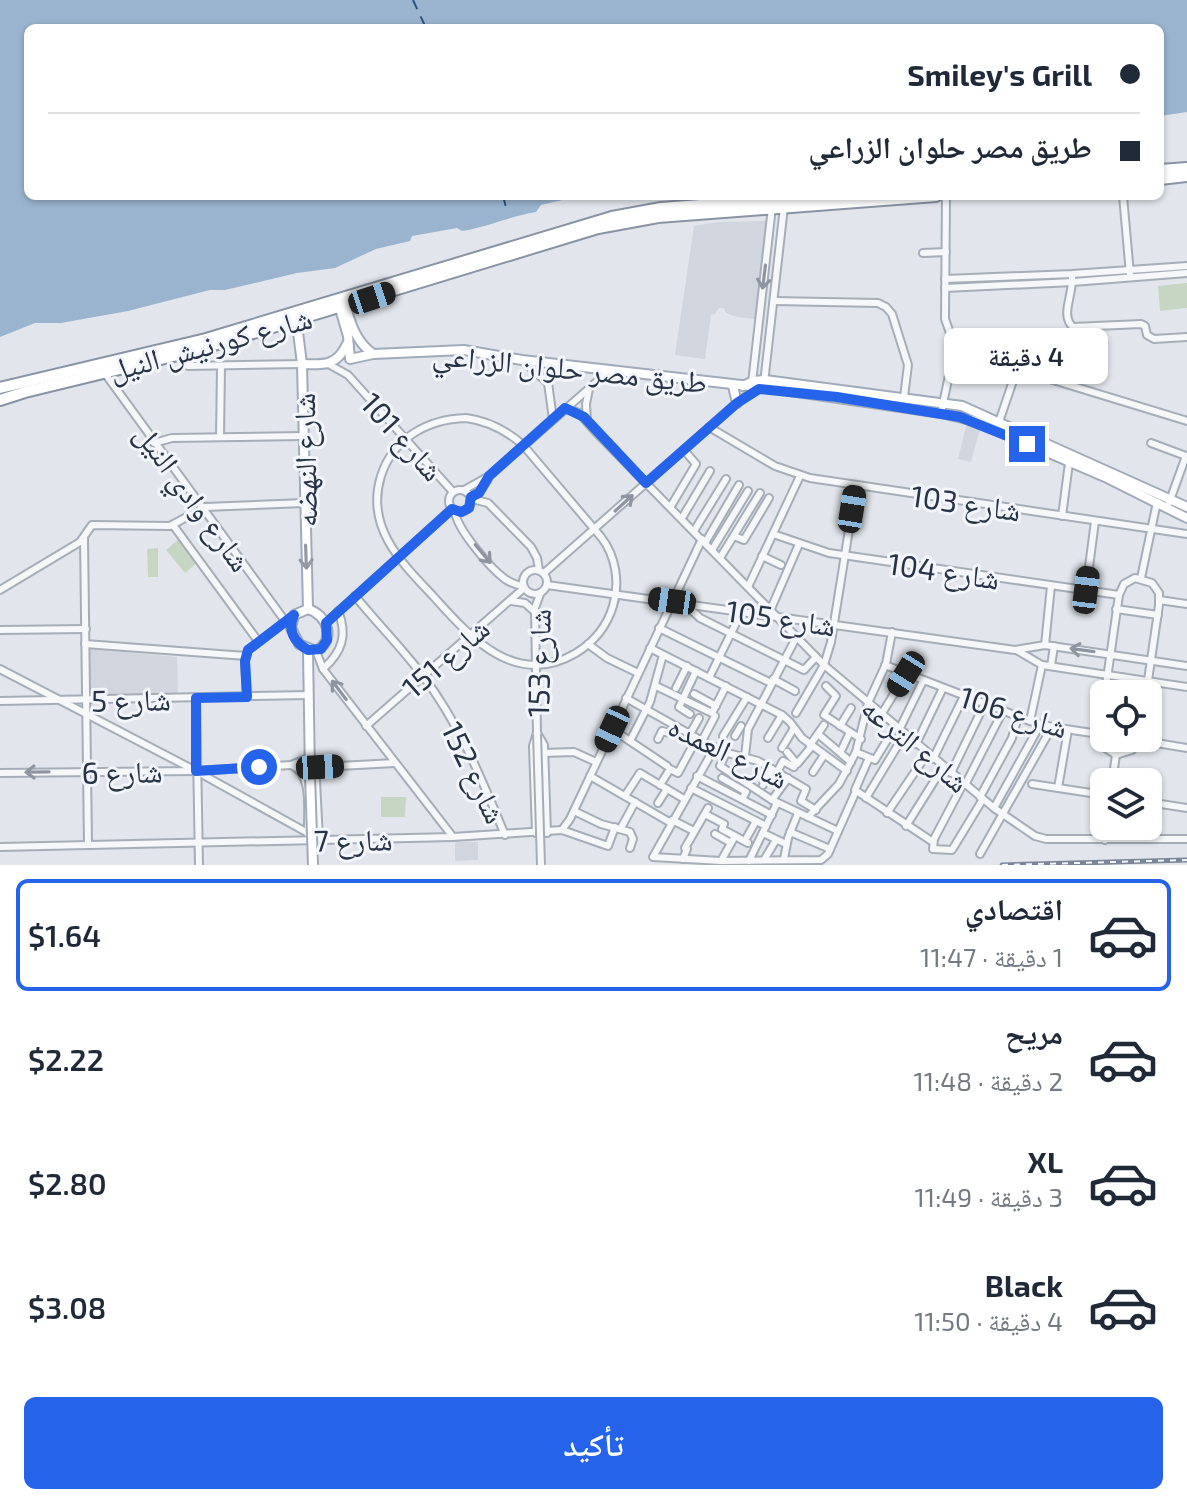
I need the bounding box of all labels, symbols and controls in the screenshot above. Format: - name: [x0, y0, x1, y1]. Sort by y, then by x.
- text: Smiley's Grill: [907, 56, 1092, 92]
- text: طريق مصر حلوان الزراعي: [808, 128, 1092, 164]
- one-way arrow: [757, 263, 772, 290]
- car: [345, 279, 399, 317]
- street label: شارع كورنيش النيل: [104, 299, 316, 390]
- callout: 4 دقيقة: [945, 328, 1109, 384]
- street label: طريق مصر حلوان الزراعي: [430, 335, 709, 407]
- text: 4 دقيقة: [988, 340, 1064, 371]
- street label: شارع 101: [352, 385, 452, 489]
- street label: شارع النهضه: [285, 392, 326, 527]
- street label: شارع وادي النيل: [122, 416, 260, 582]
- route end: [1009, 426, 1045, 462]
- street label: شارع 103: [908, 476, 1023, 530]
- car: [836, 483, 868, 535]
- one-way arrow: [613, 494, 633, 512]
- one-way arrow: [299, 543, 314, 570]
- one-way arrow: [474, 544, 492, 564]
- street label: شارع 104: [886, 544, 1002, 599]
- car: [1071, 565, 1101, 615]
- car: [647, 586, 697, 616]
- street label: شارع 105: [724, 592, 838, 645]
- street label: شارع 153: [519, 608, 560, 718]
- street label: شارع 151: [394, 609, 498, 707]
- one-way arrow: [1070, 642, 1095, 657]
- car: [883, 647, 929, 701]
- street label: شارع 106: [955, 678, 1072, 747]
- street label: شارع 5: [91, 680, 171, 721]
- one-way arrow: [330, 680, 347, 701]
- map controls: [1090, 680, 1162, 840]
- button: locate: [1090, 680, 1162, 752]
- street label: شارع الترعه: [853, 689, 977, 802]
- car: [591, 702, 633, 756]
- street label: شارع العمده: [662, 707, 795, 798]
- street label: شارع 152: [432, 715, 515, 830]
- route start: [241, 749, 277, 785]
- street label: شارع 6: [81, 752, 163, 793]
- car: [295, 754, 345, 780]
- one-way arrow: [24, 764, 51, 780]
- button: layers: [1090, 768, 1162, 840]
- street label: شارع 7: [313, 820, 393, 861]
- text: اقتصادي: [965, 890, 1063, 926]
- icon: car: [1087, 899, 1159, 971]
- text: $1.64: [28, 917, 101, 953]
- text: 1 دقيقة · 11:47: [920, 941, 1063, 972]
- text: مريح: [1005, 1014, 1063, 1050]
- icon: car: [1087, 1023, 1159, 1095]
- text: $2.22: [28, 1041, 104, 1077]
- text: 2 دقيقة · 11:48: [913, 1065, 1063, 1096]
- text: XL: [1028, 1143, 1063, 1179]
- icon: car: [1087, 1147, 1159, 1219]
- text: $2.80: [28, 1165, 107, 1201]
- text: 3 دقيقة · 11:49: [914, 1181, 1063, 1212]
- text: Black: [985, 1267, 1063, 1303]
- icon: car: [1087, 1271, 1159, 1343]
- text: $3.08: [28, 1289, 106, 1325]
- text: 4 دقيقة · 11:50: [914, 1305, 1063, 1336]
- button: تأكيد: [24, 1397, 1163, 1489]

